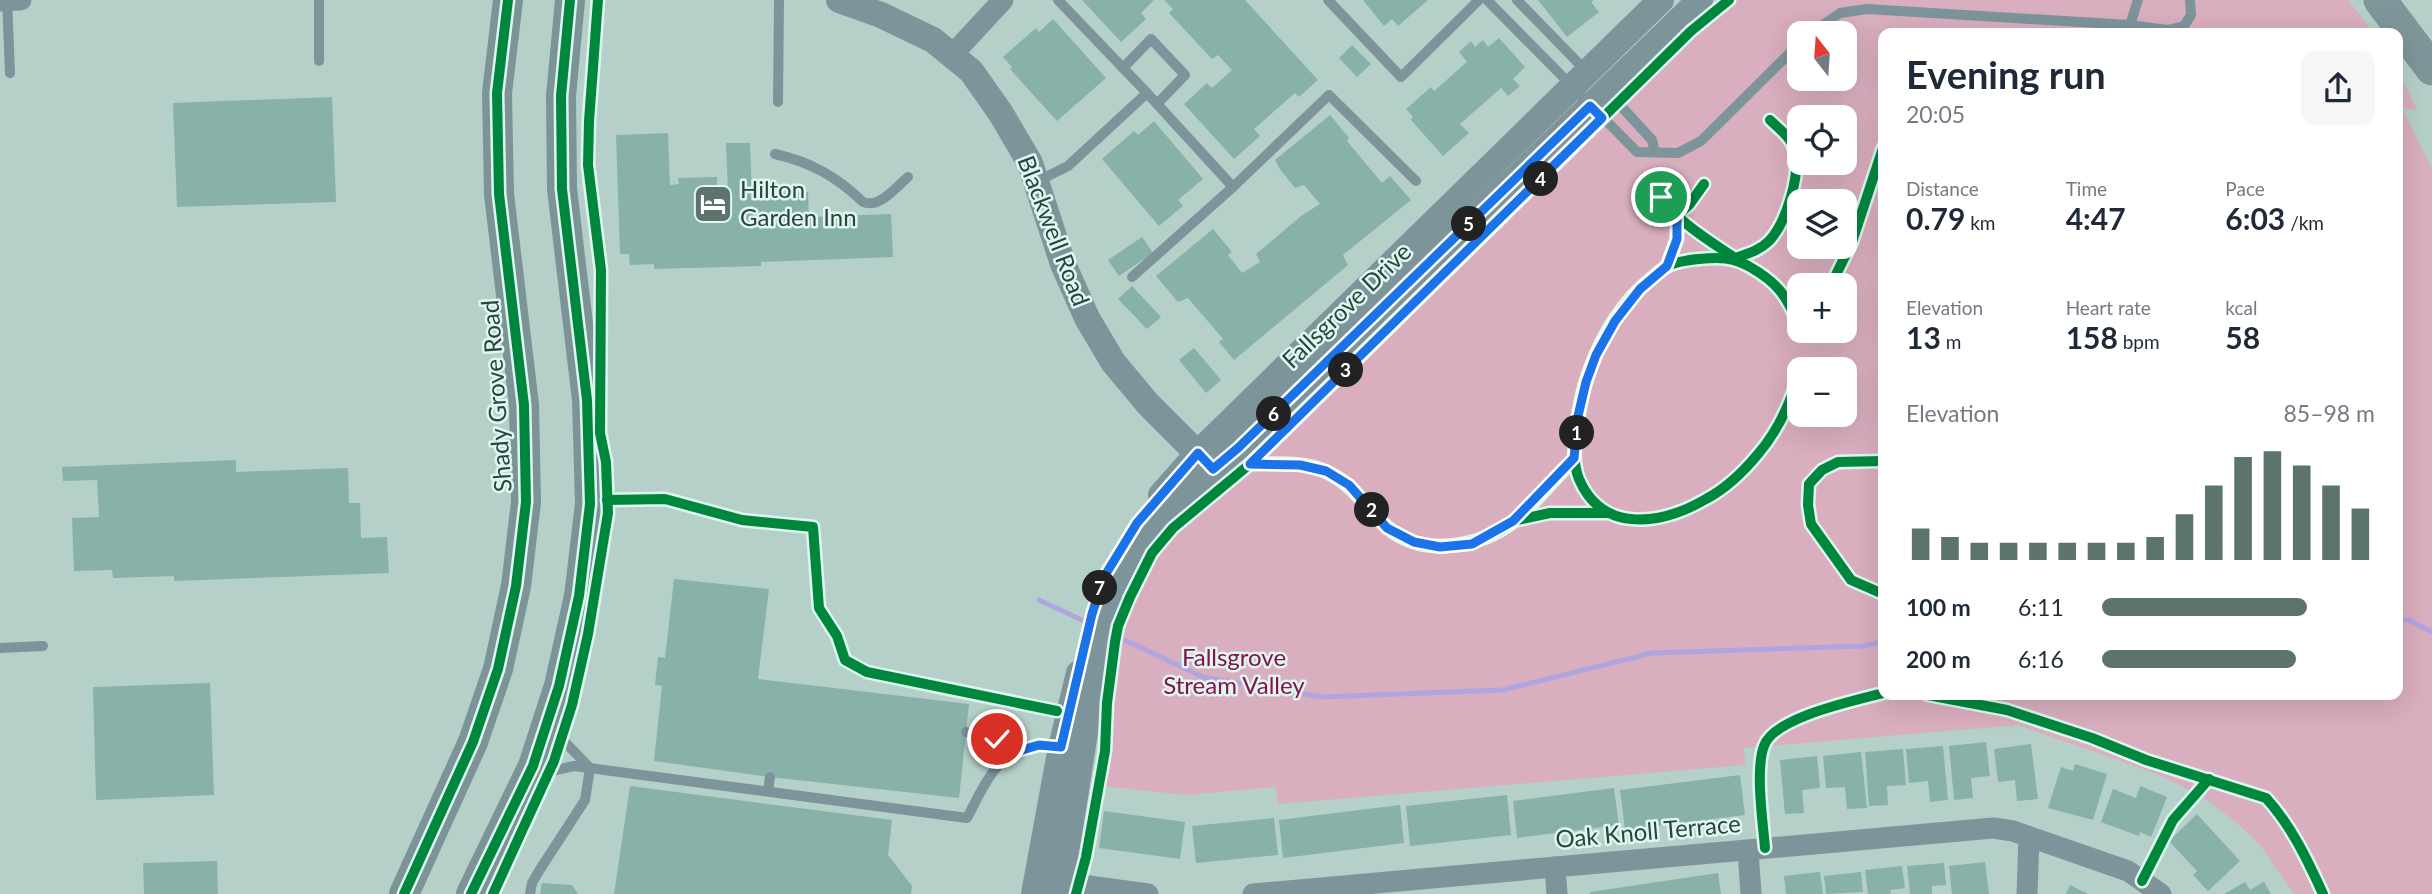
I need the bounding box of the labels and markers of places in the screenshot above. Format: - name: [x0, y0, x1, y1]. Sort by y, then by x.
- pin: 4: [1524, 162, 1558, 196]
- pin: [1631, 167, 1691, 227]
- place label: Hilton Garden Inn: [740, 174, 857, 231]
- hotel icon: Hilton Garden Inn: [692, 183, 734, 225]
- pin: 5: [1452, 206, 1486, 242]
- pin: 3: [1328, 352, 1364, 388]
- pin: 6: [1256, 396, 1292, 432]
- pin: 1: [1560, 416, 1594, 450]
- pin: 2: [1354, 492, 1390, 528]
- pin: 7: [1082, 570, 1118, 606]
- pin: [967, 709, 1027, 769]

